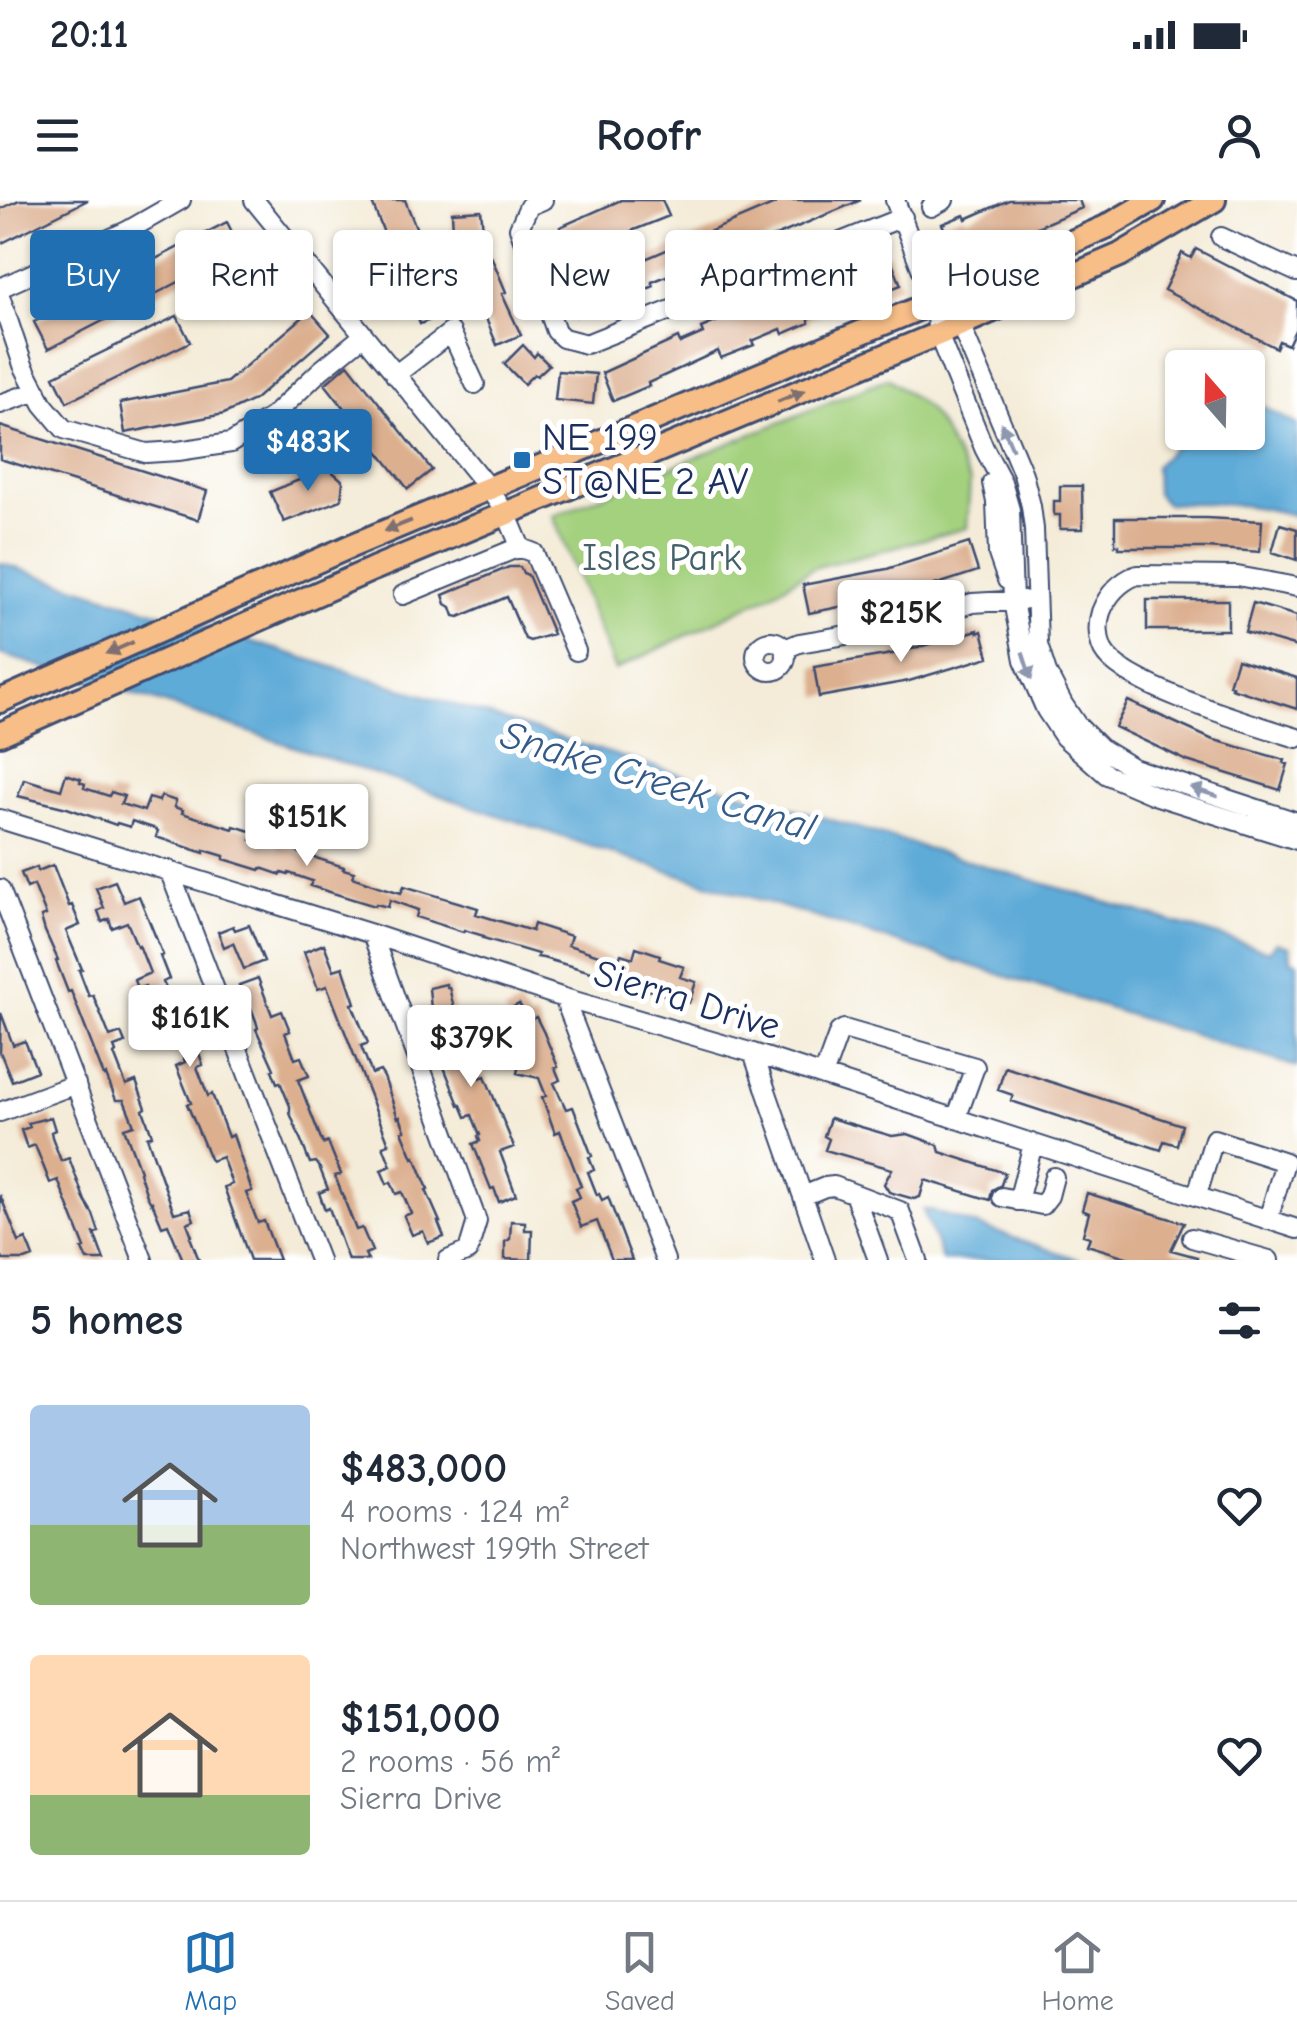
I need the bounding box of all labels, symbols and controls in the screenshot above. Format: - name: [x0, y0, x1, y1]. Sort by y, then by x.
- text: 20:11: [50, 13, 128, 57]
- icon: menu: [30, 108, 85, 163]
- icon: person: [1212, 108, 1267, 163]
- text: Roofr: [596, 109, 701, 161]
- chip: Buy: [30, 230, 155, 320]
- chip: Rent: [175, 230, 313, 320]
- chip: Filters: [333, 230, 493, 320]
- chip: New: [513, 230, 645, 320]
- chip: Apartment: [665, 230, 892, 320]
- chip: House: [912, 230, 1075, 320]
- north arrow: [1165, 350, 1265, 450]
- map controls: [1165, 350, 1265, 450]
- one-way arrow: [776, 388, 806, 404]
- pin: $483K: [238, 409, 378, 494]
- place label: NE 199 ST@NE 2 AV: [542, 416, 749, 504]
- one-way arrow: [999, 421, 1015, 451]
- text: $483K: [266, 423, 350, 460]
- marker: NE 199 ST@NE 2 AV: [511, 449, 533, 471]
- one-way arrow: [384, 518, 413, 534]
- park label: Isles Park: [582, 536, 742, 580]
- pin: $215K: [831, 580, 971, 665]
- text: $215K: [860, 594, 942, 631]
- one-way arrow: [105, 640, 135, 656]
- one-way arrow: [1020, 652, 1035, 682]
- water label: Snake Creek Canal: [495, 711, 822, 851]
- pin: $151K: [237, 784, 377, 869]
- one-way arrow: [1189, 784, 1219, 799]
- text: $151K: [267, 798, 347, 835]
- street label: Sierra Drive: [589, 951, 785, 1049]
- pin: $161K: [120, 985, 260, 1070]
- text: $161K: [150, 999, 230, 1036]
- pin: $379K: [401, 1005, 541, 1090]
- text: $379K: [429, 1019, 513, 1056]
- icon: filters: [1212, 1293, 1267, 1348]
- text: 5 homes: [30, 1296, 183, 1345]
- text: $483,000: [340, 1444, 507, 1493]
- icon: home: [110, 1445, 230, 1565]
- icon: heart: [1212, 1478, 1267, 1533]
- text: 4 rooms · 124 m²: [340, 1493, 569, 1530]
- text: Northwest 199th Street: [340, 1530, 649, 1567]
- text: $151,000: [340, 1694, 501, 1743]
- icon: home: [110, 1695, 230, 1815]
- icon: heart: [1212, 1728, 1267, 1783]
- text: 2 rooms · 56 m²: [340, 1743, 560, 1780]
- text: Sierra Drive: [340, 1780, 502, 1817]
- tab: Map: [183, 1925, 238, 2017]
- tab: Saved: [605, 1925, 675, 2017]
- tab: Home: [1041, 1925, 1114, 2017]

